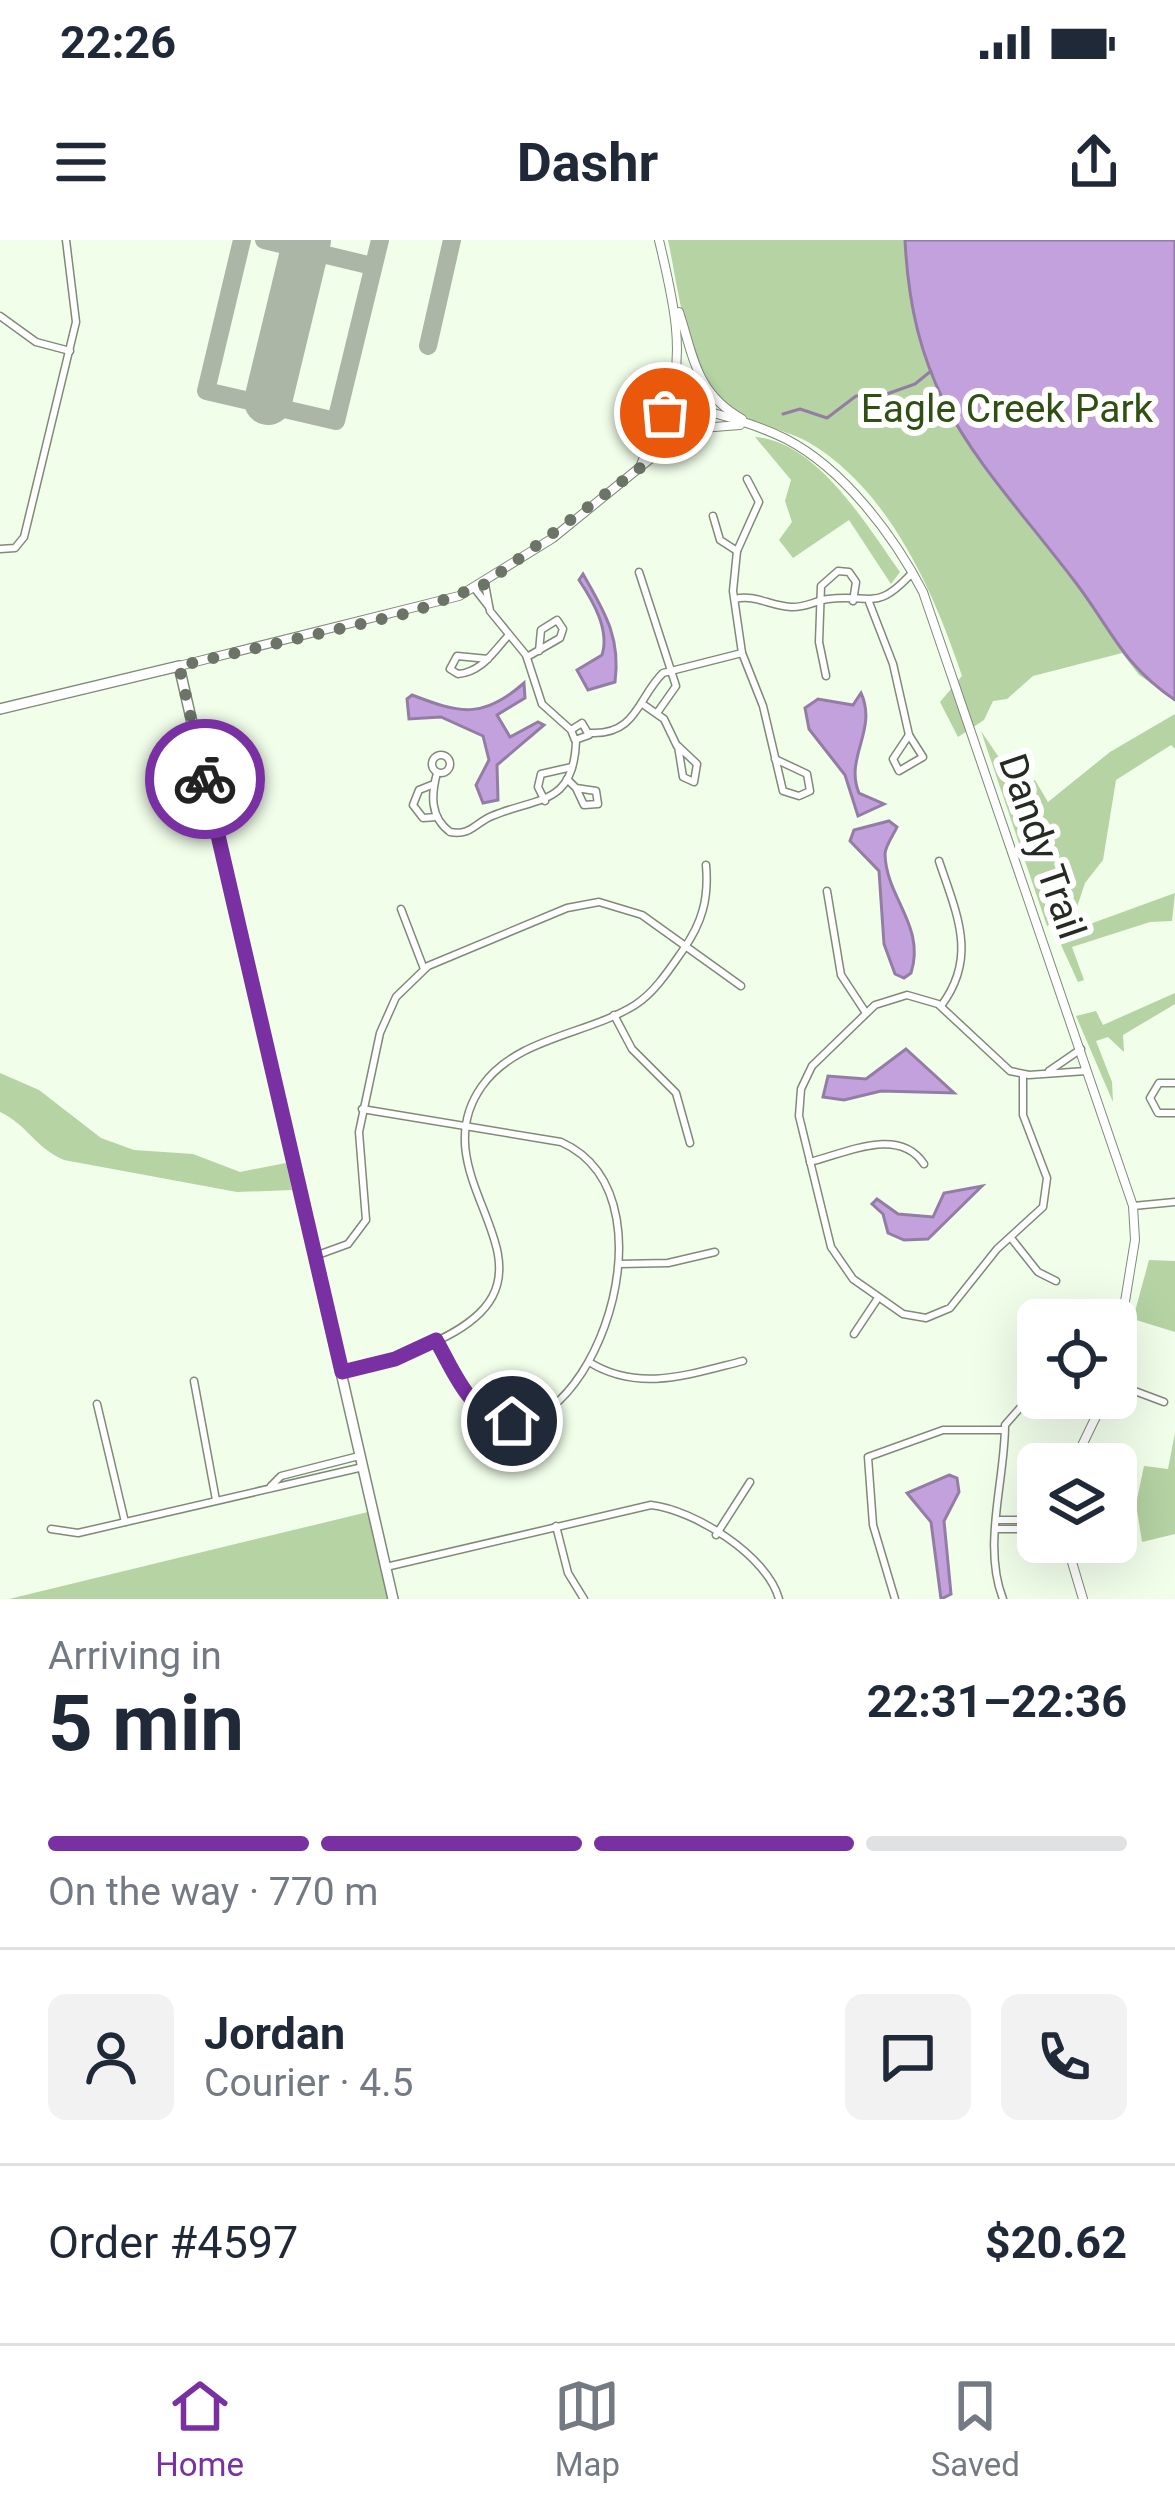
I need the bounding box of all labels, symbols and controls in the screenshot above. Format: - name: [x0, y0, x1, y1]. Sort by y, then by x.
- text: 22:26: [60, 16, 176, 69]
- icon: menu: [48, 129, 114, 195]
- icon: share: [1061, 129, 1127, 195]
- text: Dashr: [517, 131, 658, 194]
- pin: [614, 362, 716, 464]
- icon: bag: [632, 380, 698, 446]
- park label: Eagle Creek Park: [861, 386, 1154, 432]
- courier: [145, 719, 265, 839]
- icon: bike: [172, 746, 238, 812]
- street label: Dandy Trail: [989, 748, 1095, 945]
- map controls: [1017, 1299, 1137, 1563]
- button: locate: [1017, 1299, 1137, 1419]
- pin: [461, 1370, 563, 1472]
- icon: home: [479, 1388, 545, 1454]
- button: layers: [1017, 1443, 1137, 1563]
- text: Arriving in: [48, 1633, 222, 1679]
- text: 22:31–22:36: [867, 1675, 1127, 1728]
- text: 5 min: [48, 1678, 244, 1769]
- text: On the way · 770 m: [48, 1869, 379, 1915]
- button: person: [48, 1994, 174, 2120]
- button: chat: [845, 1994, 971, 2120]
- button: phone: [1001, 1994, 1127, 2120]
- text: Jordan: [204, 2007, 345, 2060]
- text: Courier · 4.5: [204, 2060, 413, 2106]
- text: Order #4597: [48, 2216, 298, 2269]
- text: $20.62: [985, 2216, 1127, 2269]
- tab: Home: [155, 2373, 244, 2484]
- tab: Map: [554, 2373, 620, 2484]
- tab: Saved: [931, 2373, 1020, 2484]

